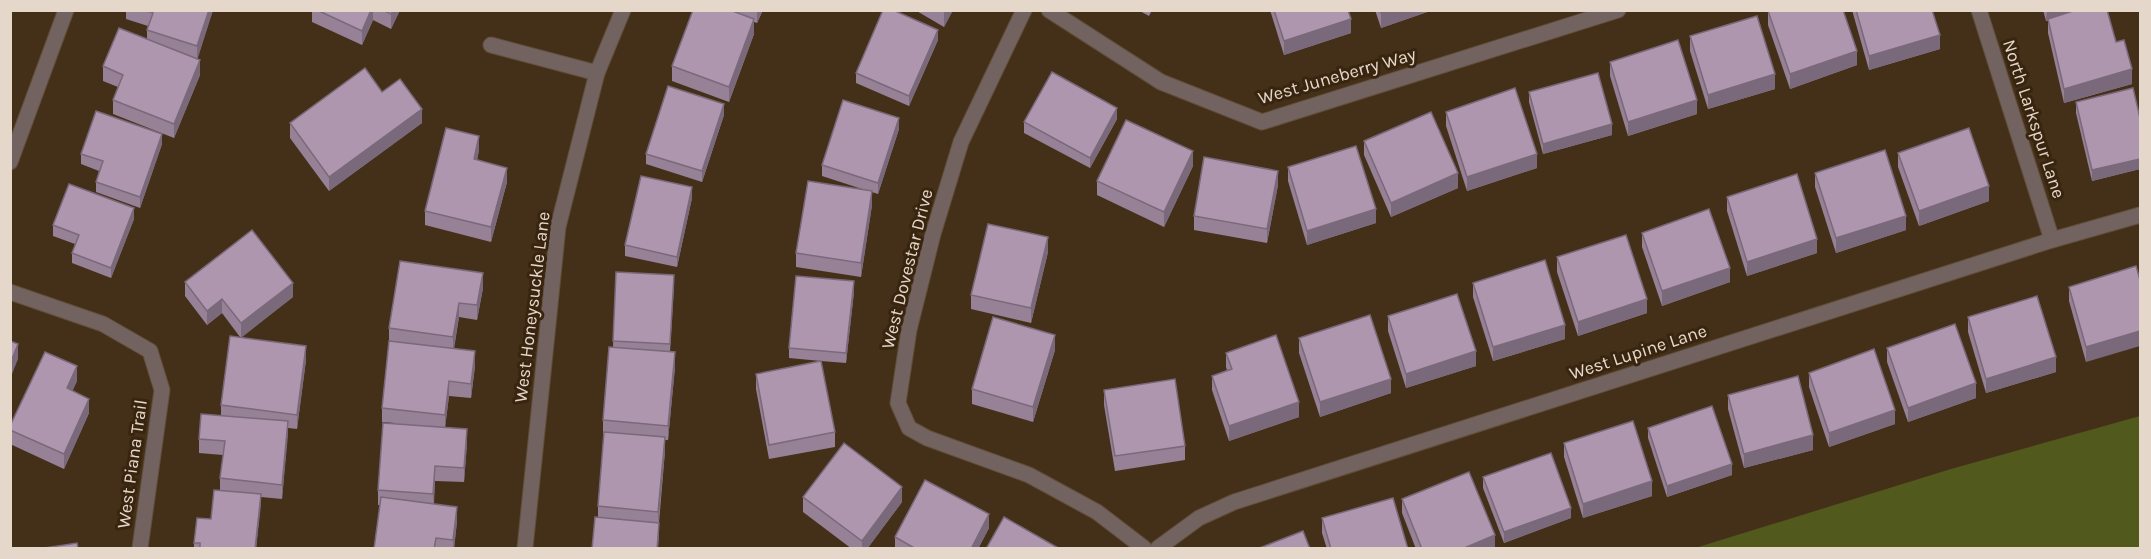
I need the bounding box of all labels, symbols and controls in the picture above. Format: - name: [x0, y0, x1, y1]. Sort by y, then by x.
- street label: North Larkspur Lane: [1998, 37, 2070, 201]
- street label: West Juneberry Way: [1256, 43, 1419, 109]
- street label: West Dovestar Drive: [876, 187, 938, 351]
- street label: West Honeysuckle Lane: [509, 210, 555, 404]
- street label: West Lupine Lane: [1566, 319, 1710, 385]
- street label: West Piana Trail: [112, 398, 152, 530]

